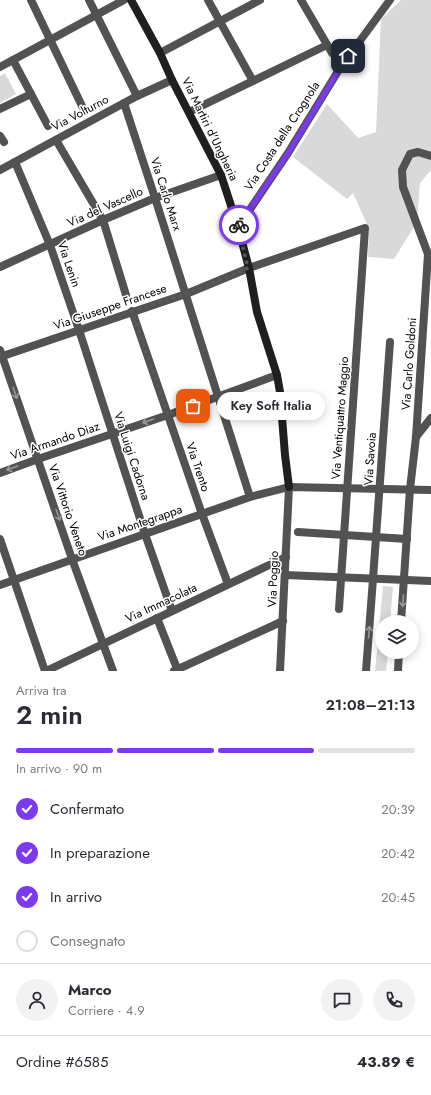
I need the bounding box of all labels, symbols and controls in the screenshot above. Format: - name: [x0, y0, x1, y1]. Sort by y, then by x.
- pin: [331, 39, 365, 73]
- icon: home: [337, 45, 359, 67]
- street label: Via Martiri d'Ungheria: [177, 74, 243, 184]
- street label: Via Costa della Crognola: [240, 78, 324, 194]
- street label: Via Volturno: [48, 90, 112, 136]
- street label: Via Carlo Marx: [146, 155, 187, 234]
- street label: Via del Vascello: [64, 182, 146, 232]
- courier: [219, 205, 259, 245]
- icon: bike: [228, 214, 250, 236]
- street label: Via Lenin: [53, 239, 85, 289]
- street label: Via Giuseppe Francese: [51, 279, 169, 335]
- street label: Via Carlo Goldoni: [397, 317, 421, 411]
- street label: Via Ventiquattro Maggio: [327, 355, 353, 480]
- one-way arrow: [12, 386, 19, 399]
- pin: [176, 389, 210, 423]
- callout: Key Soft Italia: [217, 392, 325, 420]
- icon: bag: [182, 395, 204, 417]
- text: Key Soft Italia: [231, 396, 311, 415]
- street label: Via Luigi Cadorna: [109, 409, 155, 503]
- street label: Via Armando Diaz: [8, 417, 103, 465]
- one-way arrow: [143, 418, 155, 426]
- street label: Via Savoia: [359, 432, 381, 486]
- street label: Via Trento: [181, 440, 215, 494]
- street label: Via Vittorio Veneto: [44, 462, 92, 559]
- one-way arrow: [7, 465, 19, 473]
- street label: Via Montegrappa: [95, 500, 185, 546]
- one-way arrow: [54, 509, 62, 521]
- street label: Via Poggio: [263, 550, 283, 608]
- street label: Via Immacolata: [122, 578, 200, 627]
- one-way arrow: [399, 594, 406, 607]
- map controls: [375, 615, 419, 659]
- button: layers: [375, 615, 419, 659]
- one-way arrow: [365, 626, 373, 639]
- text: Arriva tra: [16, 681, 67, 700]
- text: 21:08–21:13: [325, 694, 415, 716]
- text: 2 min: [16, 696, 83, 734]
- text: In arrivo · 90 m: [16, 759, 102, 778]
- icon: check: [16, 798, 38, 820]
- text: Confermato: [50, 798, 124, 820]
- text: 20:39: [381, 800, 415, 819]
- icon: check: [16, 842, 38, 864]
- text: In preparazione: [50, 842, 150, 864]
- text: 20:42: [381, 844, 415, 863]
- icon: check: [16, 886, 38, 908]
- text: In arrivo: [50, 886, 102, 908]
- text: 20:45: [381, 888, 415, 907]
- text: Consegnato: [50, 930, 126, 952]
- button: person: [16, 979, 58, 1021]
- text: Marco: [68, 979, 112, 1001]
- button: chat: [321, 979, 363, 1021]
- button: phone: [373, 979, 415, 1021]
- text: Corriere · 4.9: [68, 1001, 145, 1020]
- text: Ordine #6585: [16, 1051, 108, 1073]
- text: 43.89 €: [357, 1051, 415, 1073]

